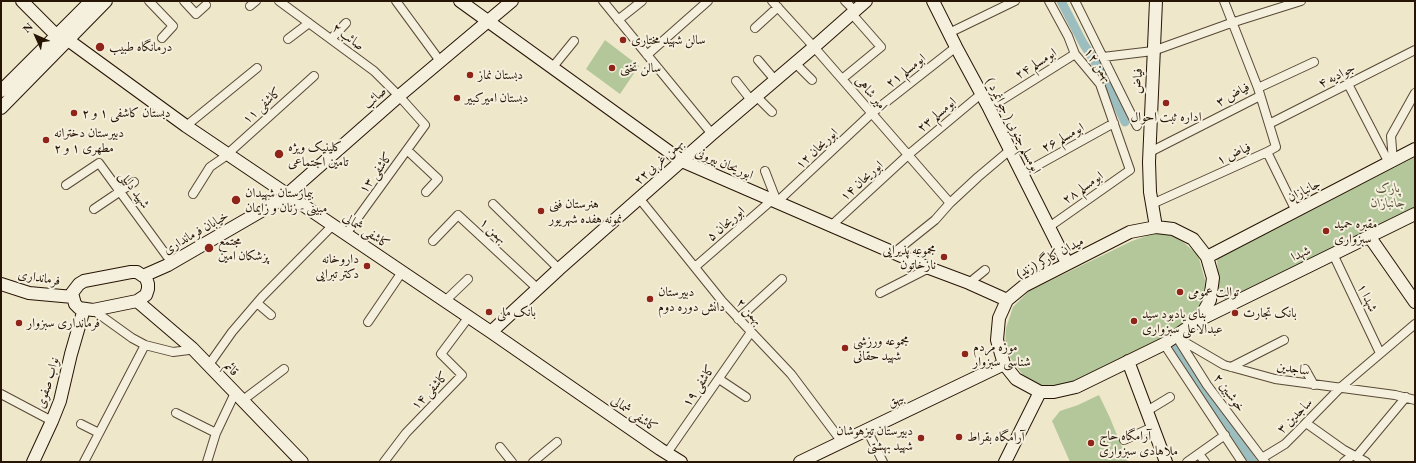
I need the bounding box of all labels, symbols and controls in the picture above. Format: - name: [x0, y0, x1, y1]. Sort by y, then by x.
- north arrow: [16, 16, 56, 56]
- text: N: [19, 19, 36, 36]
- street label: صائب ۲: [329, 20, 367, 54]
- place label: سالن شهید مختاری: [631, 32, 706, 48]
- marker: سالن شهید مختاری: [618, 35, 628, 45]
- place label: درمانگاه طبیب: [109, 39, 172, 55]
- marker: درمانگاه طبیب: [94, 41, 106, 53]
- street label: ابومسلم ۲۴: [1012, 45, 1060, 83]
- street label: بهمن ۱۲: [1081, 45, 1115, 85]
- street label: ابومسلم ۲۱: [883, 51, 929, 91]
- place label: سالن تختی: [620, 60, 661, 76]
- street label: جوادیه ۴: [1316, 60, 1358, 92]
- marker: سالن تختی: [607, 63, 617, 73]
- place label: دبستان نماز: [478, 67, 523, 83]
- street label: فیاض: [1130, 68, 1146, 94]
- marker: دبستان نماز: [465, 70, 475, 80]
- street label: امیر شاهی: [852, 73, 890, 115]
- street label: ابومسلم جنوبی ( جوانمرد ): [982, 75, 1044, 177]
- street label: فیاض ۳: [1213, 79, 1253, 111]
- street label: کاشفی ۱۱: [239, 84, 285, 128]
- street label: صائب: [360, 84, 390, 112]
- place label: دبستان امیرکبیر: [465, 90, 528, 106]
- marker: دبستان امیرکبیر: [452, 93, 462, 103]
- street label: ابومسلم ۲۳: [914, 94, 960, 136]
- marker: اداره ثبت احوال: [1161, 98, 1171, 108]
- place label: دبستان کاشفی ۱ و ۲: [82, 105, 171, 121]
- marker: دبستان کاشفی ۱ و ۲: [69, 108, 79, 118]
- place label: اداره ثبت احوال: [1131, 109, 1201, 125]
- street label: ابومسلم ۲۶: [1039, 120, 1087, 156]
- place label: دبیرستان دخترانه مطهری ۱ و ۲: [54, 125, 124, 156]
- street label: ابوریحان ۱۲: [792, 125, 842, 173]
- marker: دبیرستان دخترانه مطهری ۱ و ۲: [41, 135, 51, 145]
- street label: ۲۲بهمن غربی: [631, 136, 687, 188]
- place label: کلینیک ویژه تامین اجتماعی: [288, 139, 348, 170]
- street label: فیاض ۱: [1214, 140, 1254, 168]
- street label: ابوریحان بیرونی: [693, 145, 755, 183]
- marker: کلینیک ویژه تامین اجتماعی: [273, 148, 285, 160]
- street label: کاشفی ۱۳: [356, 149, 396, 197]
- street label: ابوریحان ۱۴: [837, 158, 887, 204]
- street label: شهید دلیلی: [115, 168, 153, 212]
- street label: ابومسلم ۲۸: [1060, 168, 1106, 208]
- street label: جانبازان: [1285, 176, 1323, 206]
- park label: پارک جانبازان: [1370, 180, 1406, 211]
- place label: بیمارستان شهیدان مبینی - زنان و زایمان: [245, 185, 327, 216]
- marker: بیمارستان شهیدان مبینی - زنان و زایمان: [230, 194, 242, 206]
- place label: هنرستان فنی نمونه هفده شهریور: [549, 196, 622, 227]
- street label: ابوریحان ۵: [704, 203, 748, 245]
- marker: هنرستان فنی نمونه هفده شهریور: [536, 206, 546, 216]
- street label: خیابان فرمانداری: [161, 208, 231, 258]
- street label: کاشفی شمالی: [340, 210, 392, 252]
- street label: بهمن ۱: [476, 215, 510, 247]
- place label: مقبره حمید سبزواری: [1334, 216, 1377, 247]
- marker: مقبره حمید سبزواری: [1321, 226, 1331, 236]
- place label: مجتمع پزشکان امین: [218, 233, 269, 264]
- street label: میدان کارگر (زند): [1014, 234, 1086, 282]
- marker: مجتمع پزشکان امین: [203, 242, 215, 254]
- place label: مجموعه پذیرایی نازخاتون: [882, 242, 936, 273]
- street label: شهدا: [1289, 243, 1313, 265]
- place label: داروخانه دکتر تبرایی: [315, 251, 359, 282]
- marker: مجموعه پذیرایی نازخاتون: [939, 252, 949, 262]
- marker: داروخانه دکتر تبرایی: [362, 261, 372, 271]
- street label: فرمانداری: [17, 267, 61, 289]
- street label: شهدا ۱: [1354, 281, 1380, 315]
- place label: دبیرستان دانش دوره دوم: [658, 284, 725, 315]
- place label: توالت عمومی: [1188, 284, 1239, 300]
- marker: توالت عمومی: [1175, 287, 1185, 297]
- marker: دبیرستان دانش دوره دوم: [645, 294, 655, 304]
- street label: بهمن ۲: [733, 295, 765, 329]
- place label: بانک ملی: [497, 304, 536, 320]
- place label: بانک تجارت: [1243, 305, 1297, 321]
- place label: بنای یادبود سید عبدالاعلی سبزواری: [1142, 306, 1223, 337]
- marker: بانک ملی: [484, 307, 494, 317]
- marker: بانک تجارت: [1230, 308, 1240, 318]
- place label: فرمانداری سبزوار: [27, 315, 100, 331]
- marker: بنای یادبود سید عبدالاعلی سبزواری: [1129, 316, 1139, 326]
- marker: فرمانداری سبزوار: [14, 318, 24, 328]
- place label: مجموعه ورزشی شهید حقانی: [853, 333, 909, 364]
- place label: موزه مردم شناسی سبزوار: [973, 339, 1031, 370]
- marker: مجموعه ورزشی شهید حقانی: [840, 343, 850, 353]
- marker: موزه مردم شناسی سبزوار: [960, 349, 970, 359]
- street label: نواب صفوی: [33, 355, 63, 411]
- street label: قائم: [220, 358, 242, 380]
- street label: ساجدین: [1275, 359, 1311, 379]
- street label: کاشفی ۱۹: [679, 362, 719, 410]
- street label: کاشفی ۱۴: [408, 369, 452, 413]
- street label: خوشبین ۲: [1210, 371, 1248, 415]
- street label: بیهق: [885, 389, 907, 411]
- street label: کاشفی شمالی: [608, 392, 660, 436]
- street label: ساجدین ۳: [1274, 395, 1316, 437]
- place label: دبیرستان تیزهوشان شهید بهشتی: [836, 423, 913, 454]
- place label: آرامگاه حاج ملاهادی سبزواری: [1099, 428, 1178, 459]
- place label: آرامگاه بقراط: [967, 429, 1025, 445]
- marker: آرامگاه بقراط: [954, 432, 964, 442]
- marker: دبیرستان تیزهوشان شهید بهشتی: [916, 433, 926, 443]
- marker: آرامگاه حاج ملاهادی سبزواری: [1086, 438, 1096, 448]

